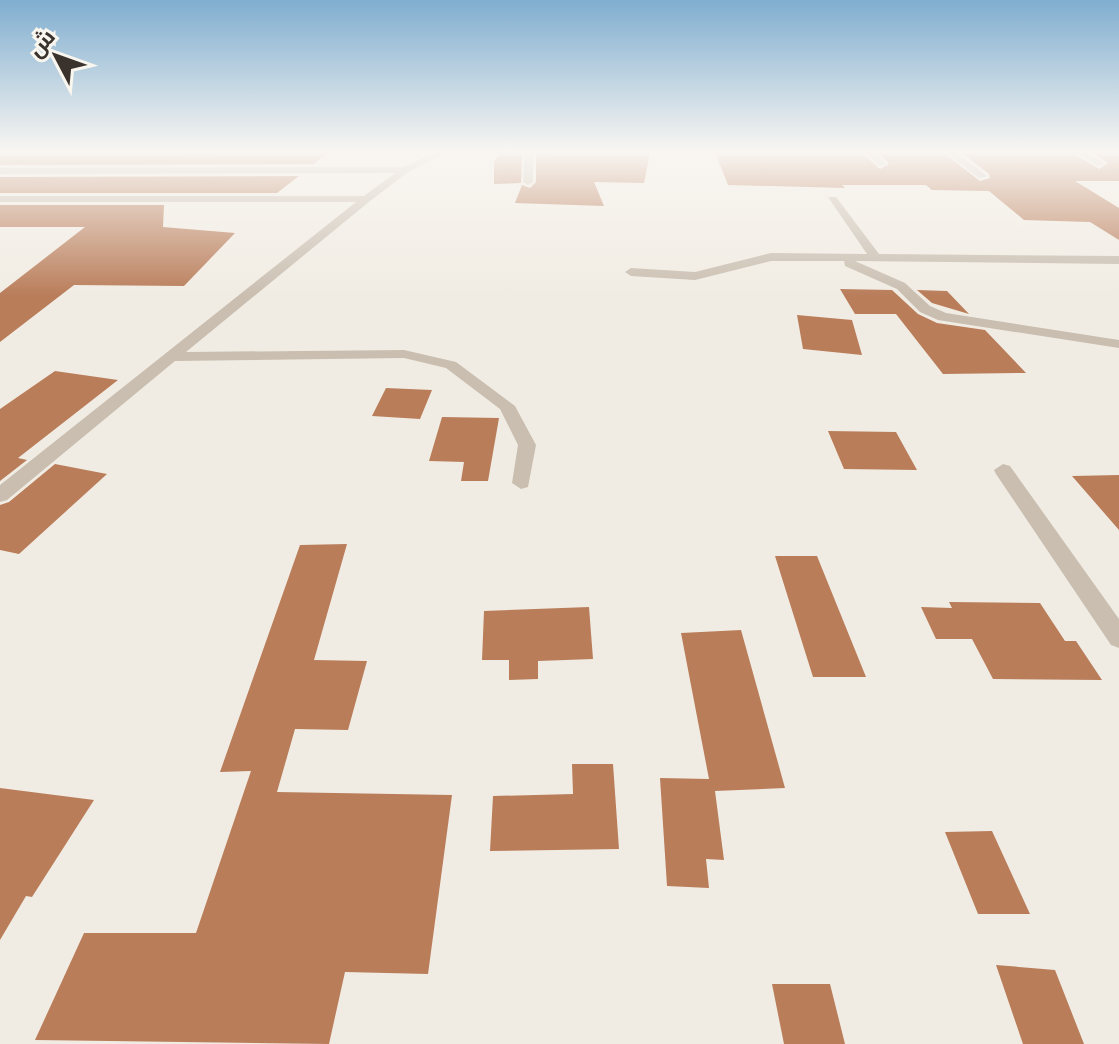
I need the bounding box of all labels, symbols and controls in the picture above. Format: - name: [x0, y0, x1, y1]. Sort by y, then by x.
- north arrow: [16, 16, 96, 96]
- text: ش: [23, 24, 61, 63]

